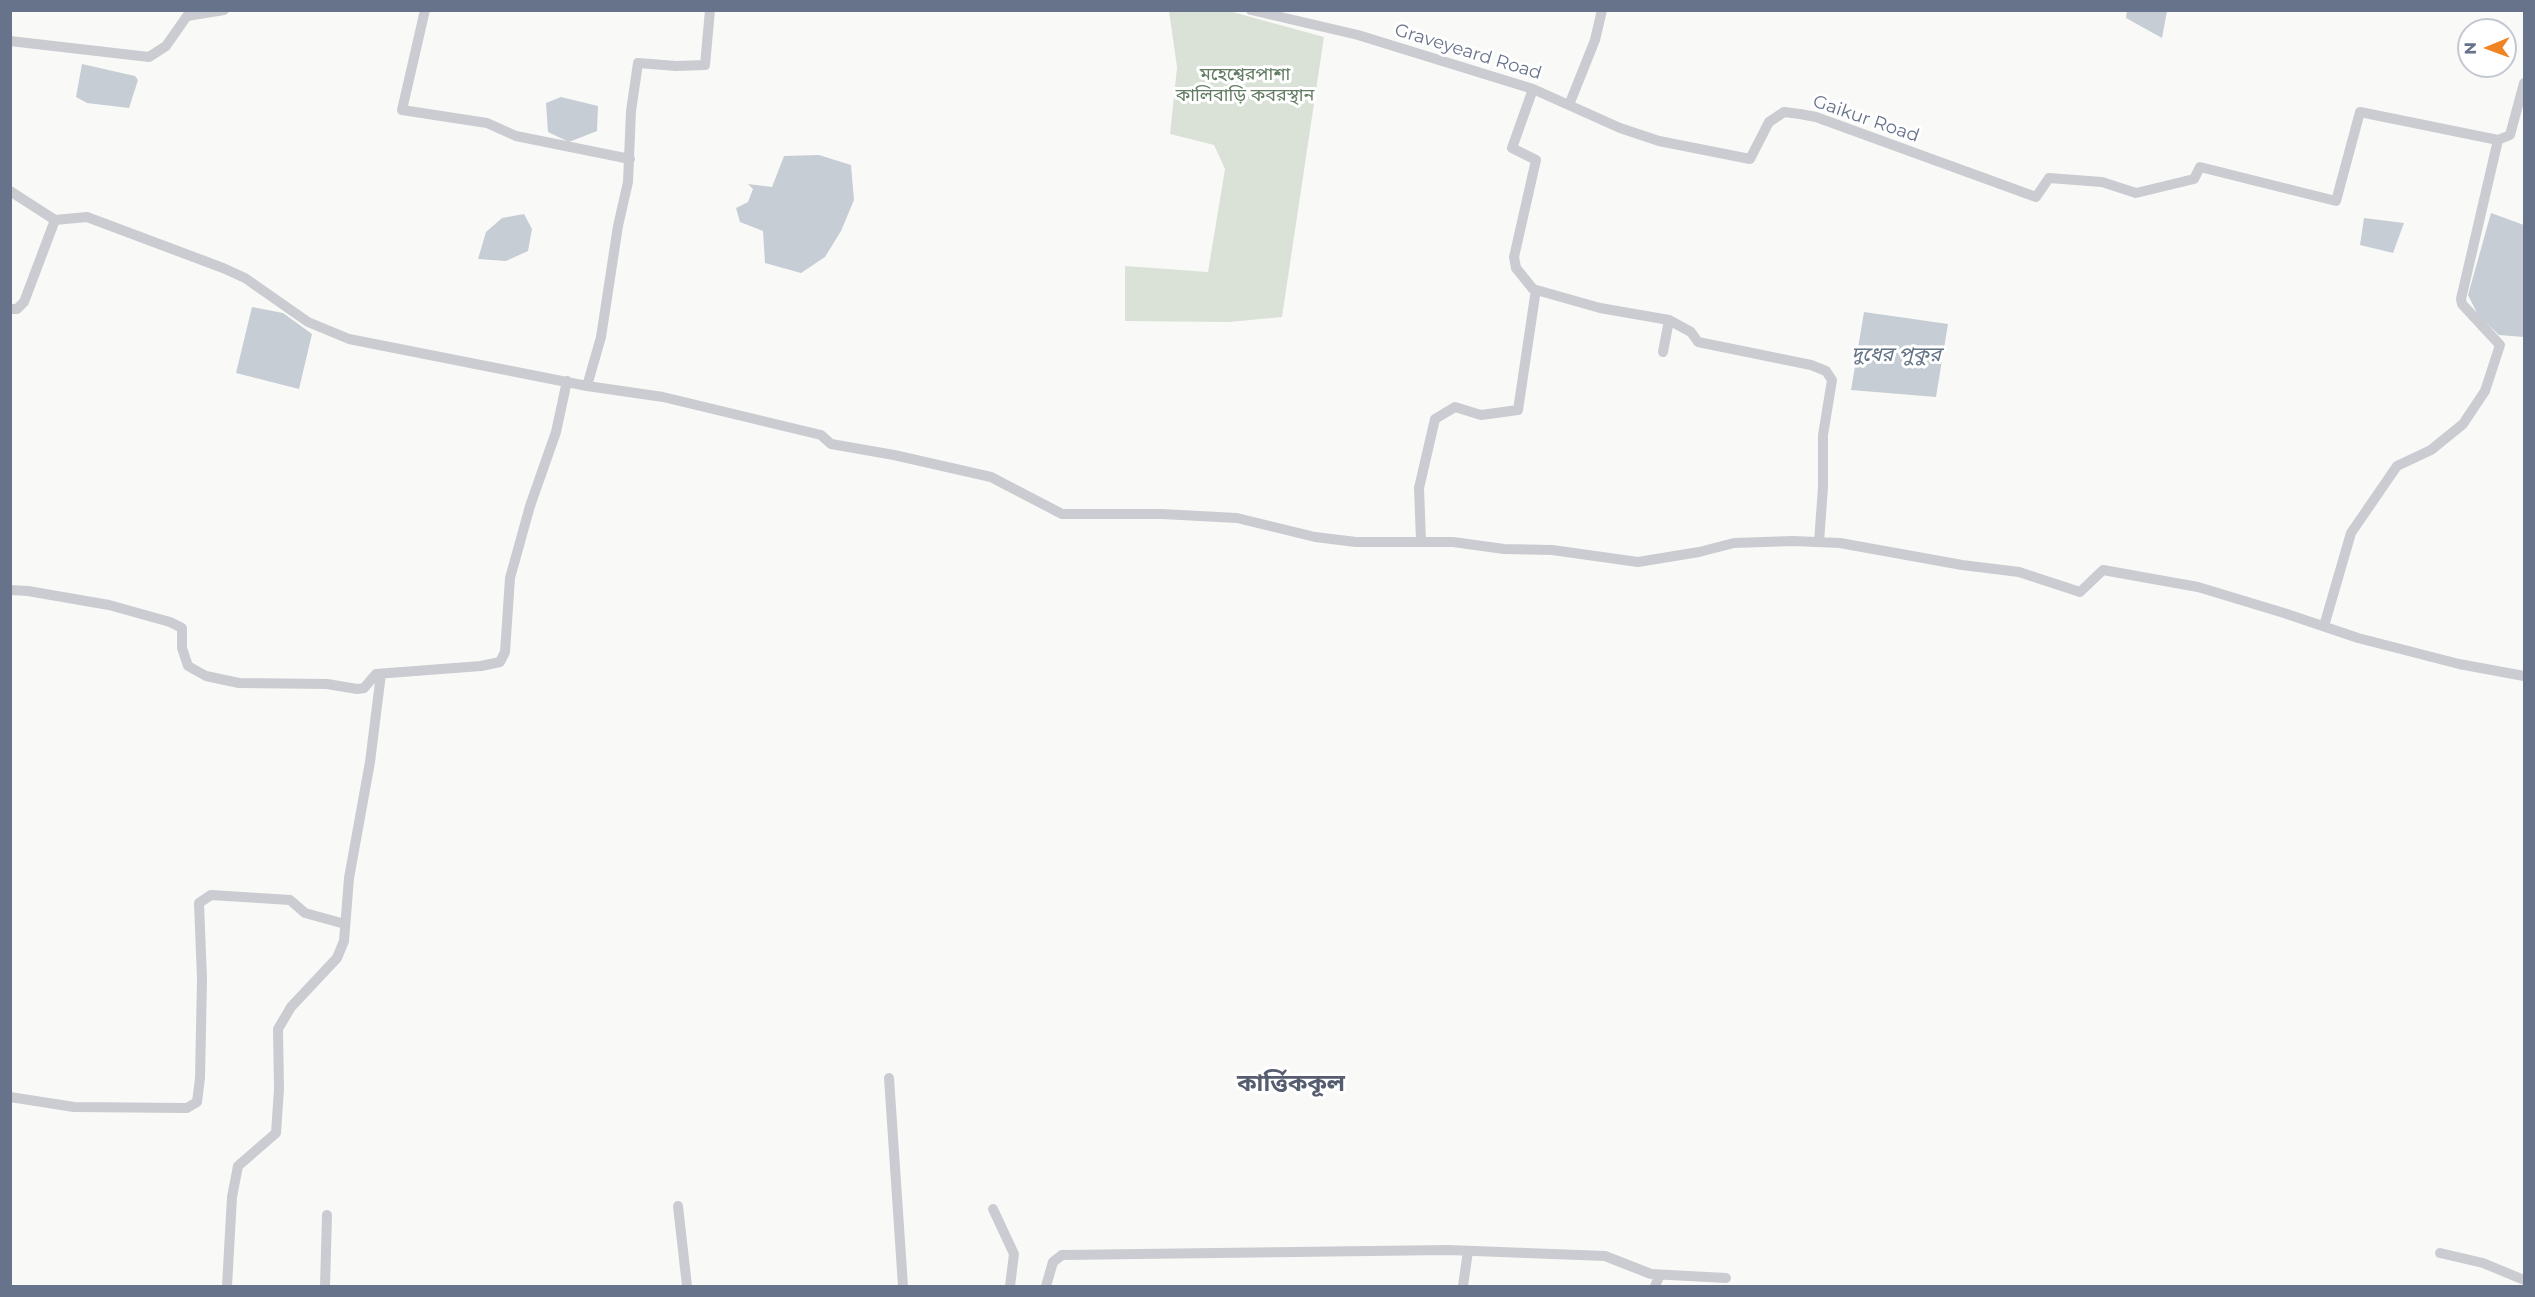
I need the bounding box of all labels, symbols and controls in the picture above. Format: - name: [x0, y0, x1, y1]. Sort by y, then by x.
- north arrow: [2457, 18, 2517, 78]
- street label: Graveyeard Road: [1392, 19, 1544, 85]
- text: N: [2461, 42, 2480, 55]
- park label: মহেশ্বেরপাশা কালিবাড়ি কবরস্থান: [1176, 64, 1314, 106]
- street label: Gaikur Road: [1810, 91, 1922, 147]
- water label: দুধের পুকুর: [1851, 343, 1941, 367]
- district label: কার্ত্তিককূল: [1237, 1070, 1345, 1098]

